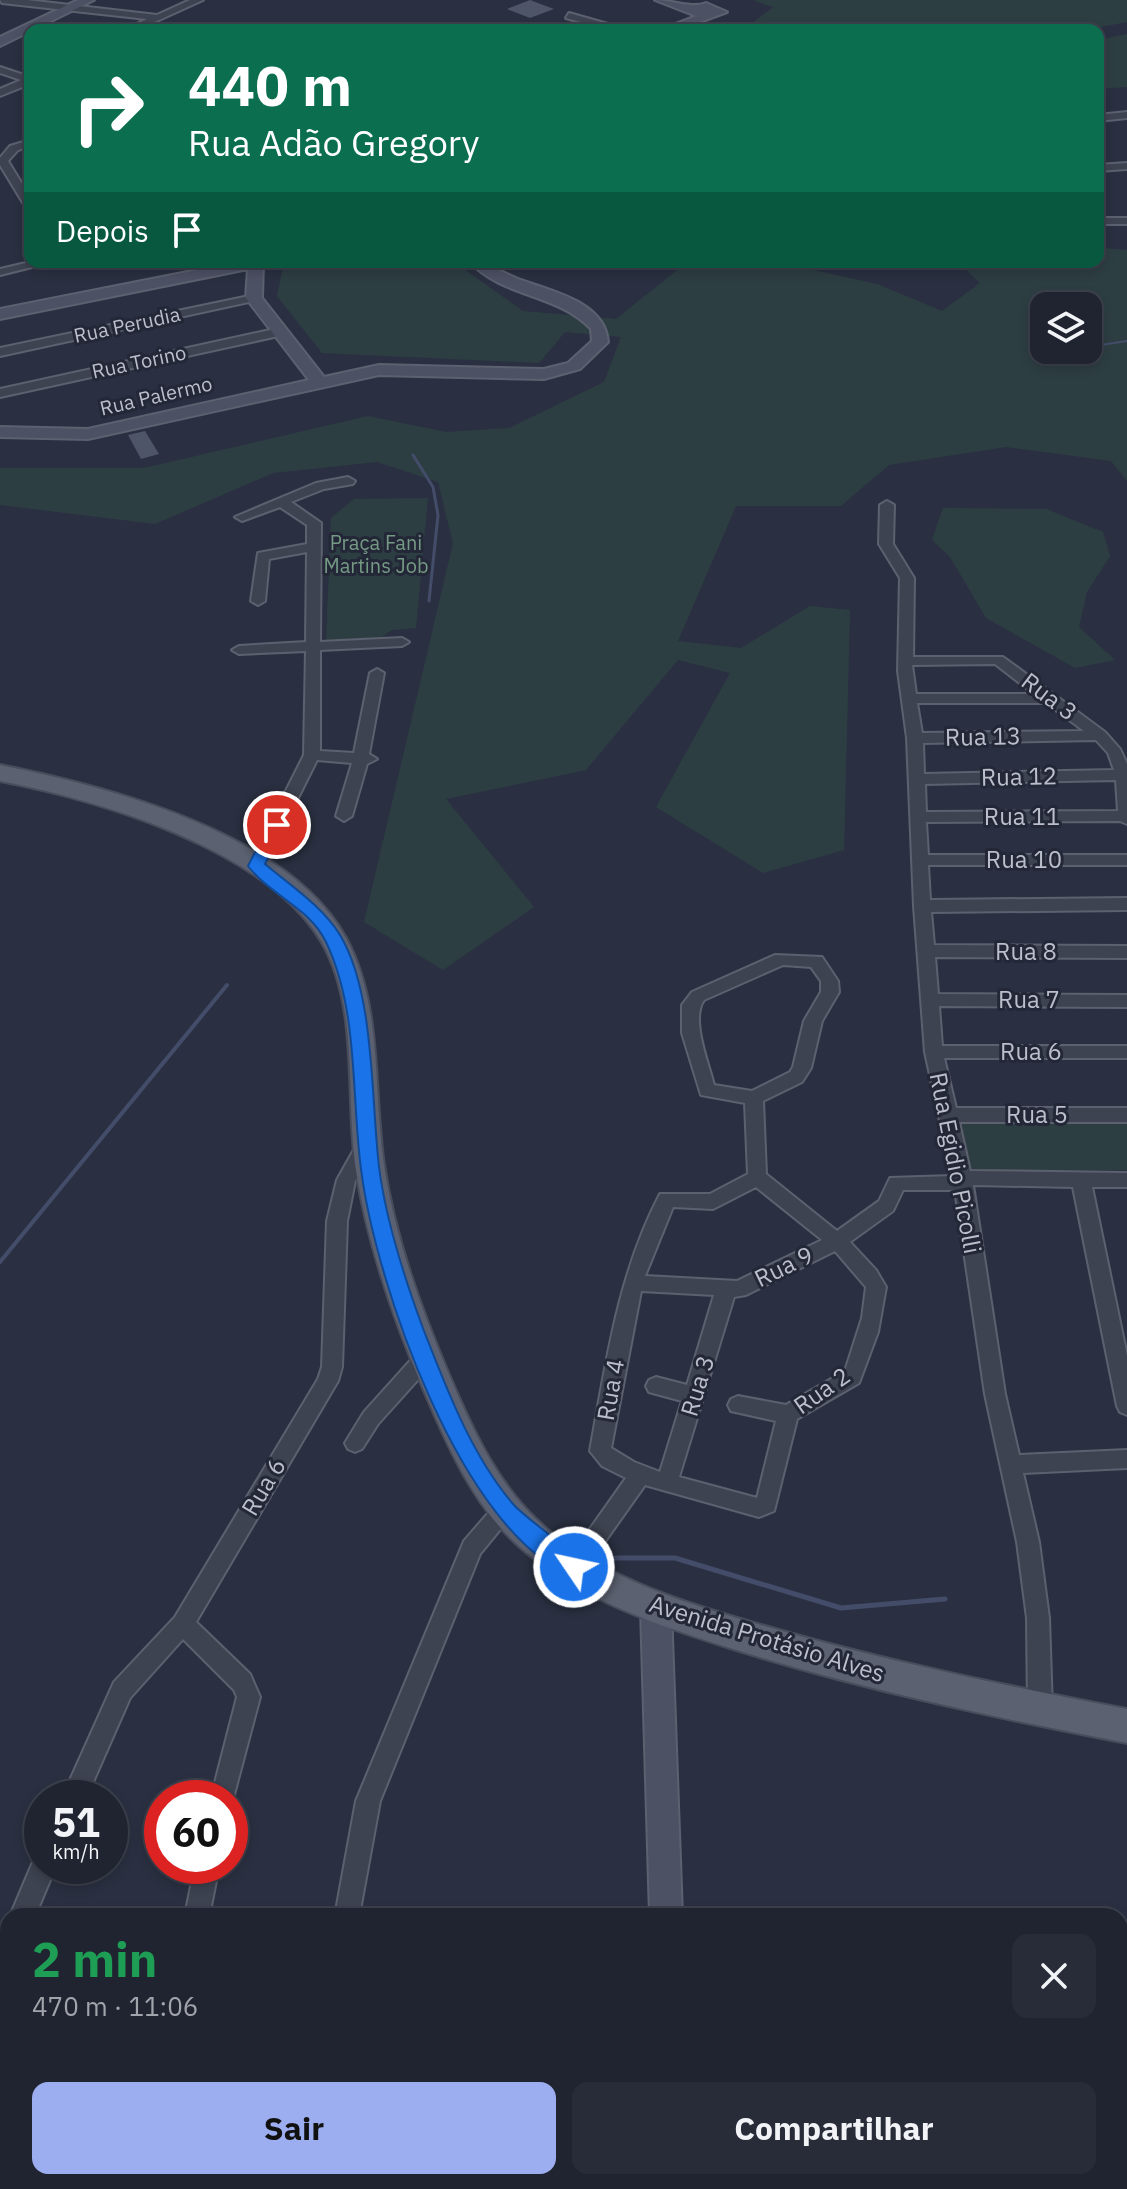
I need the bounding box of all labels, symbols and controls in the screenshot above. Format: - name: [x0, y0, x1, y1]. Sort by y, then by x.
- text: 440 m: [188, 49, 352, 121]
- icon: right: [56, 56, 160, 160]
- text: Rua Adão Gregory: [188, 119, 479, 166]
- icon: arrive: [165, 208, 209, 252]
- text: Depois: [56, 211, 149, 250]
- map controls: [1030, 292, 1102, 364]
- button: layers: [1030, 292, 1102, 364]
- street label: Rua Perudia: [71, 300, 183, 349]
- street label: Rua Torino: [89, 338, 189, 385]
- street label: Rua Palermo: [97, 369, 215, 422]
- park label: Praça Fani Martins Job: [323, 529, 429, 579]
- street label: Rua 3: [1015, 665, 1084, 728]
- street label: Rua 13: [945, 719, 1021, 753]
- street label: Rua 12: [981, 759, 1057, 793]
- pin: [243, 791, 311, 859]
- street label: Rua 11: [984, 800, 1060, 832]
- icon: arrive: [255, 803, 299, 847]
- street label: Rua 10: [986, 843, 1062, 875]
- street label: Rua 8: [995, 935, 1057, 967]
- street label: Rua 7: [998, 983, 1060, 1015]
- street label: Rua 6: [1000, 1035, 1062, 1067]
- street label: Rua Egidio Picolli: [923, 1070, 989, 1256]
- street label: Rua 5: [1006, 1098, 1068, 1130]
- street label: Rua 9: [749, 1238, 818, 1294]
- street label: Rua 3: [673, 1351, 721, 1420]
- street label: Rua 4: [589, 1357, 631, 1423]
- street label: Rua 2: [787, 1359, 856, 1421]
- street label: Rua 6: [233, 1452, 293, 1521]
- position arrow: [532, 1525, 616, 1609]
- street label: Avenida Protásio Alves: [646, 1587, 889, 1689]
- speed limit sign: 60: [144, 1780, 248, 1884]
- text: 51: [52, 1796, 100, 1848]
- text: km/h: [52, 1838, 100, 1865]
- text: 2 min: [32, 1928, 157, 1990]
- button: close: [1012, 1934, 1096, 2018]
- text: 470 m · 11:06: [32, 1989, 198, 2023]
- button: Sair: [32, 2082, 556, 2174]
- button: Compartilhar: [572, 2082, 1096, 2174]

